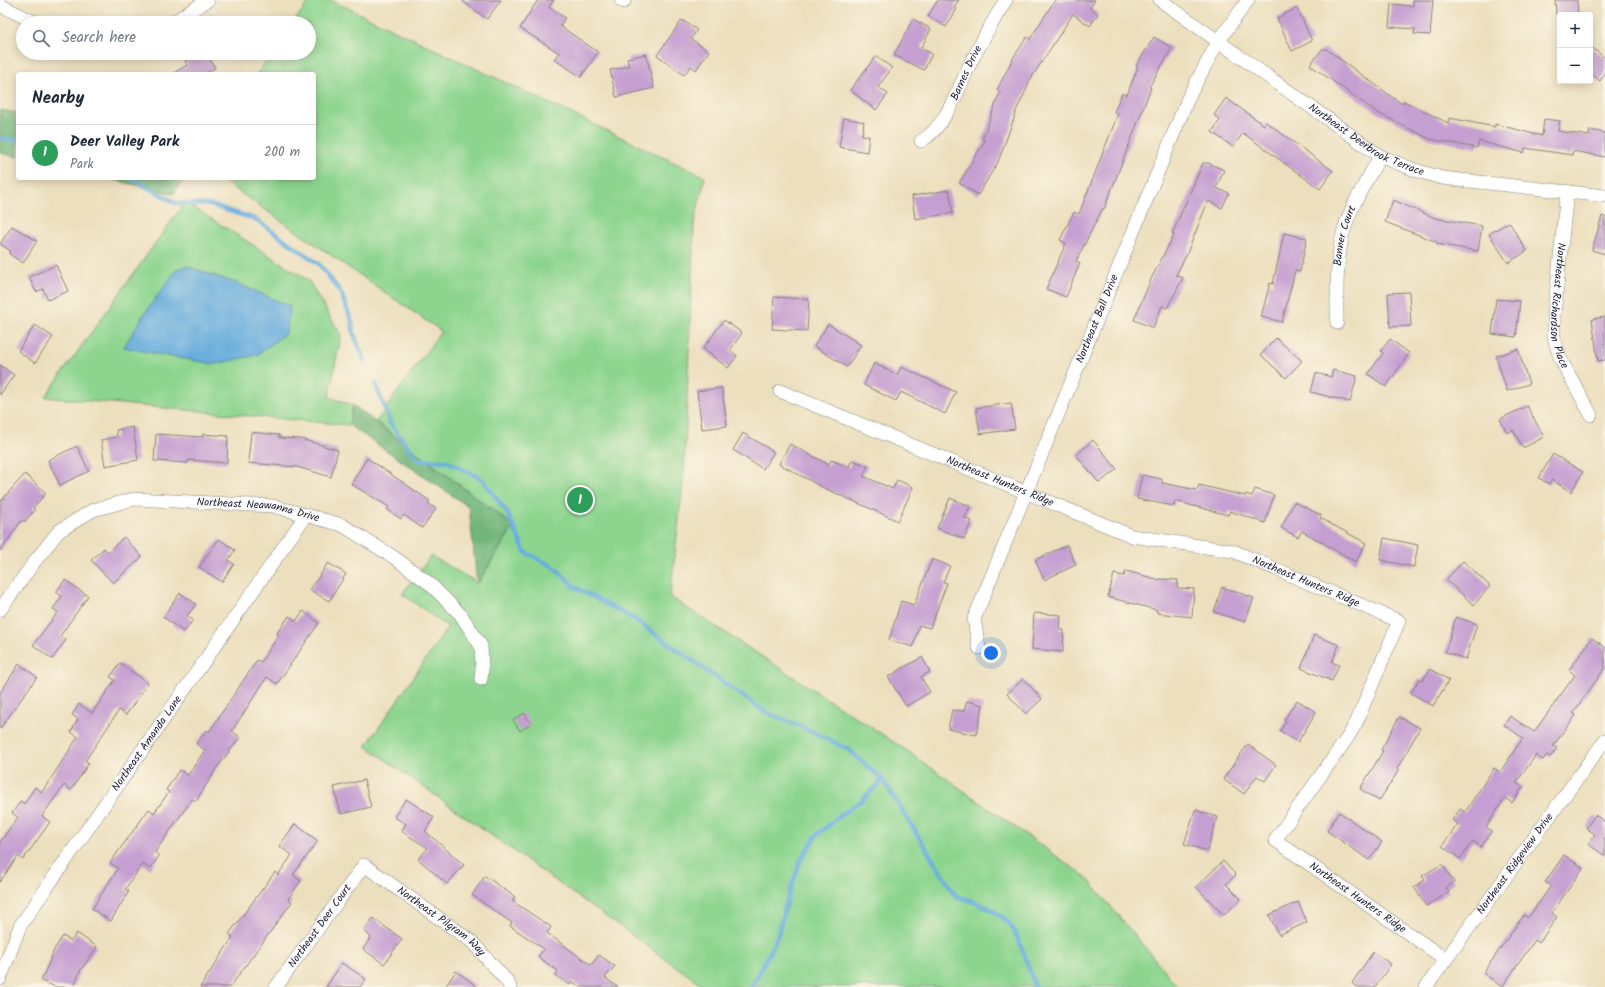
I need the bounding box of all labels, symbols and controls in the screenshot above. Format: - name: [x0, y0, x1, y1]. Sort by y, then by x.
- map controls: [1557, 12, 1593, 84]
- button: +: [1557, 12, 1593, 48]
- search box: [16, 16, 316, 60]
- text: Search here: [62, 26, 136, 50]
- icon: search: [30, 27, 52, 49]
- street label: Barnes Drive: [946, 42, 987, 103]
- button: −: [1557, 48, 1593, 84]
- text: Nearby: [32, 85, 84, 112]
- street label: Northeast Deerbrook Terrace: [1305, 99, 1426, 181]
- text: Deer Valley Park: [70, 130, 179, 154]
- text: 1: [43, 142, 47, 163]
- text: 200 m: [264, 142, 300, 163]
- text: Park: [70, 154, 94, 175]
- street label: Banner Court: [1329, 202, 1362, 267]
- street label: Northeast Richardson Place: [1545, 242, 1573, 372]
- street label: Northeast Ball Drive: [1071, 272, 1124, 366]
- street label: Northeast Hunters Ridge: [943, 451, 1057, 512]
- pin: 1: [567, 485, 593, 515]
- street label: Northeast Neawanna Drive: [196, 493, 322, 527]
- street label: Northeast Hunters Ridge: [1249, 551, 1363, 612]
- your location: [981, 643, 1001, 663]
- street label: Northeast Amanda Lane: [107, 692, 187, 795]
- street label: Northeast Ridgeview Drive: [1472, 809, 1558, 918]
- street label: Northeast Hunters Ridge: [1305, 858, 1410, 938]
- street label: Northeast Deer Court: [283, 880, 357, 972]
- street label: Northeast Pilgram Way: [393, 882, 490, 961]

